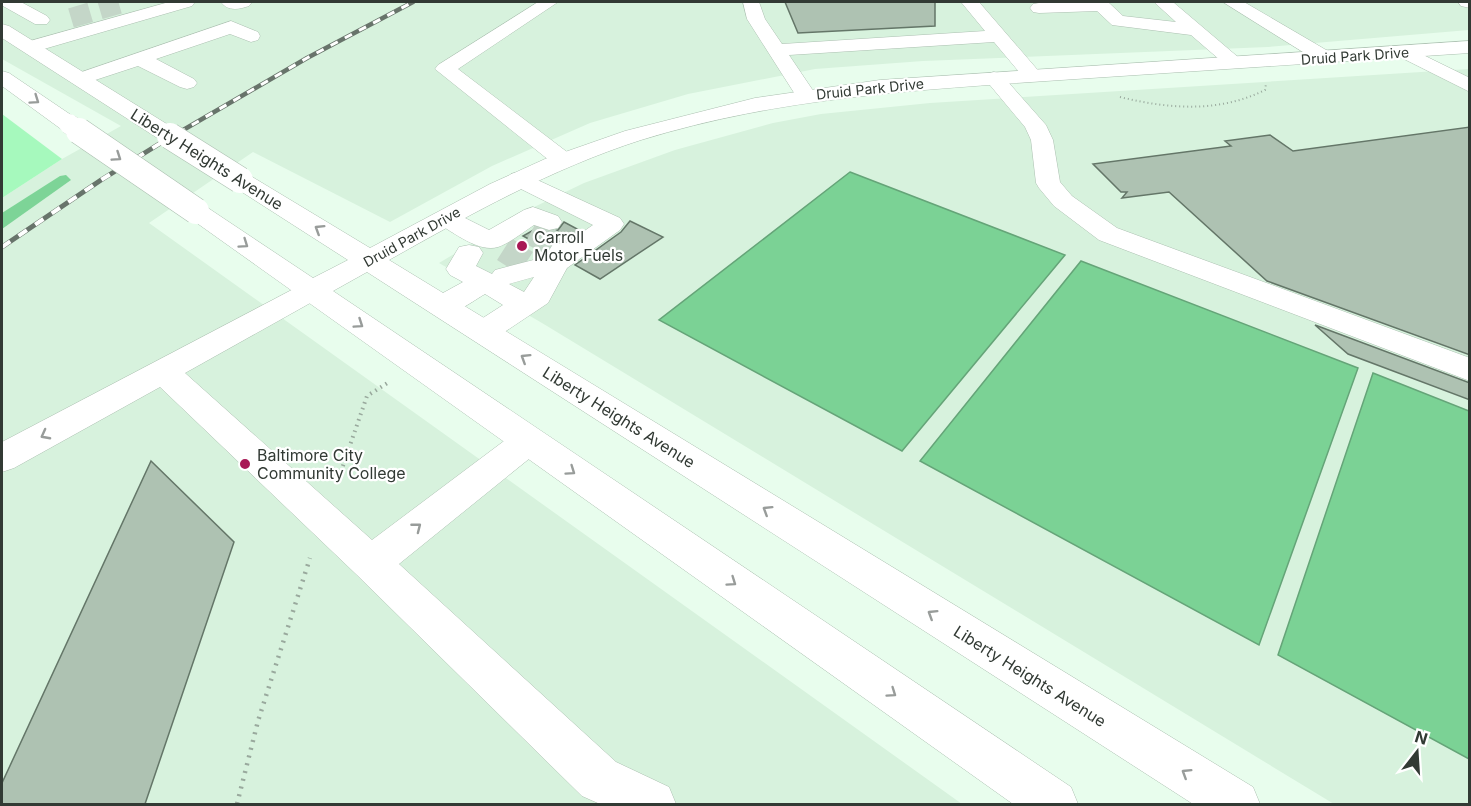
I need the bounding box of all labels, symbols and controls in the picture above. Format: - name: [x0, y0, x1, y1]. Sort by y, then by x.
- street label: Druid Park Drive: [1300, 43, 1410, 68]
- street label: Druid Park Drive: [815, 74, 925, 103]
- one-way arrow: [28, 93, 39, 104]
- street label: Liberty Heights Avenue: [127, 104, 287, 214]
- one-way arrow: [110, 150, 121, 161]
- street label: Druid Park Drive: [360, 203, 463, 270]
- one-way arrow: [315, 225, 325, 237]
- place label: Carroll Motor Fuels: [534, 227, 623, 265]
- one-way arrow: [238, 237, 249, 248]
- marker: Carroll Motor Fuels: [515, 239, 529, 253]
- one-way arrow: [353, 317, 364, 328]
- one-way arrow: [520, 354, 531, 365]
- street label: Liberty Heights Avenue: [539, 362, 699, 472]
- one-way arrow: [41, 428, 51, 439]
- place label: Baltimore City Community College: [257, 445, 406, 483]
- marker: Baltimore City Community College: [238, 457, 252, 471]
- one-way arrow: [565, 464, 576, 475]
- one-way arrow: [763, 506, 773, 518]
- one-way arrow: [411, 523, 422, 534]
- one-way arrow: [725, 575, 736, 586]
- one-way arrow: [928, 610, 939, 621]
- street label: Liberty Heights Avenue: [950, 621, 1110, 731]
- one-way arrow: [886, 686, 897, 697]
- north arrow: [1387, 722, 1447, 782]
- text: N: [1413, 726, 1430, 749]
- one-way arrow: [1182, 769, 1192, 781]

